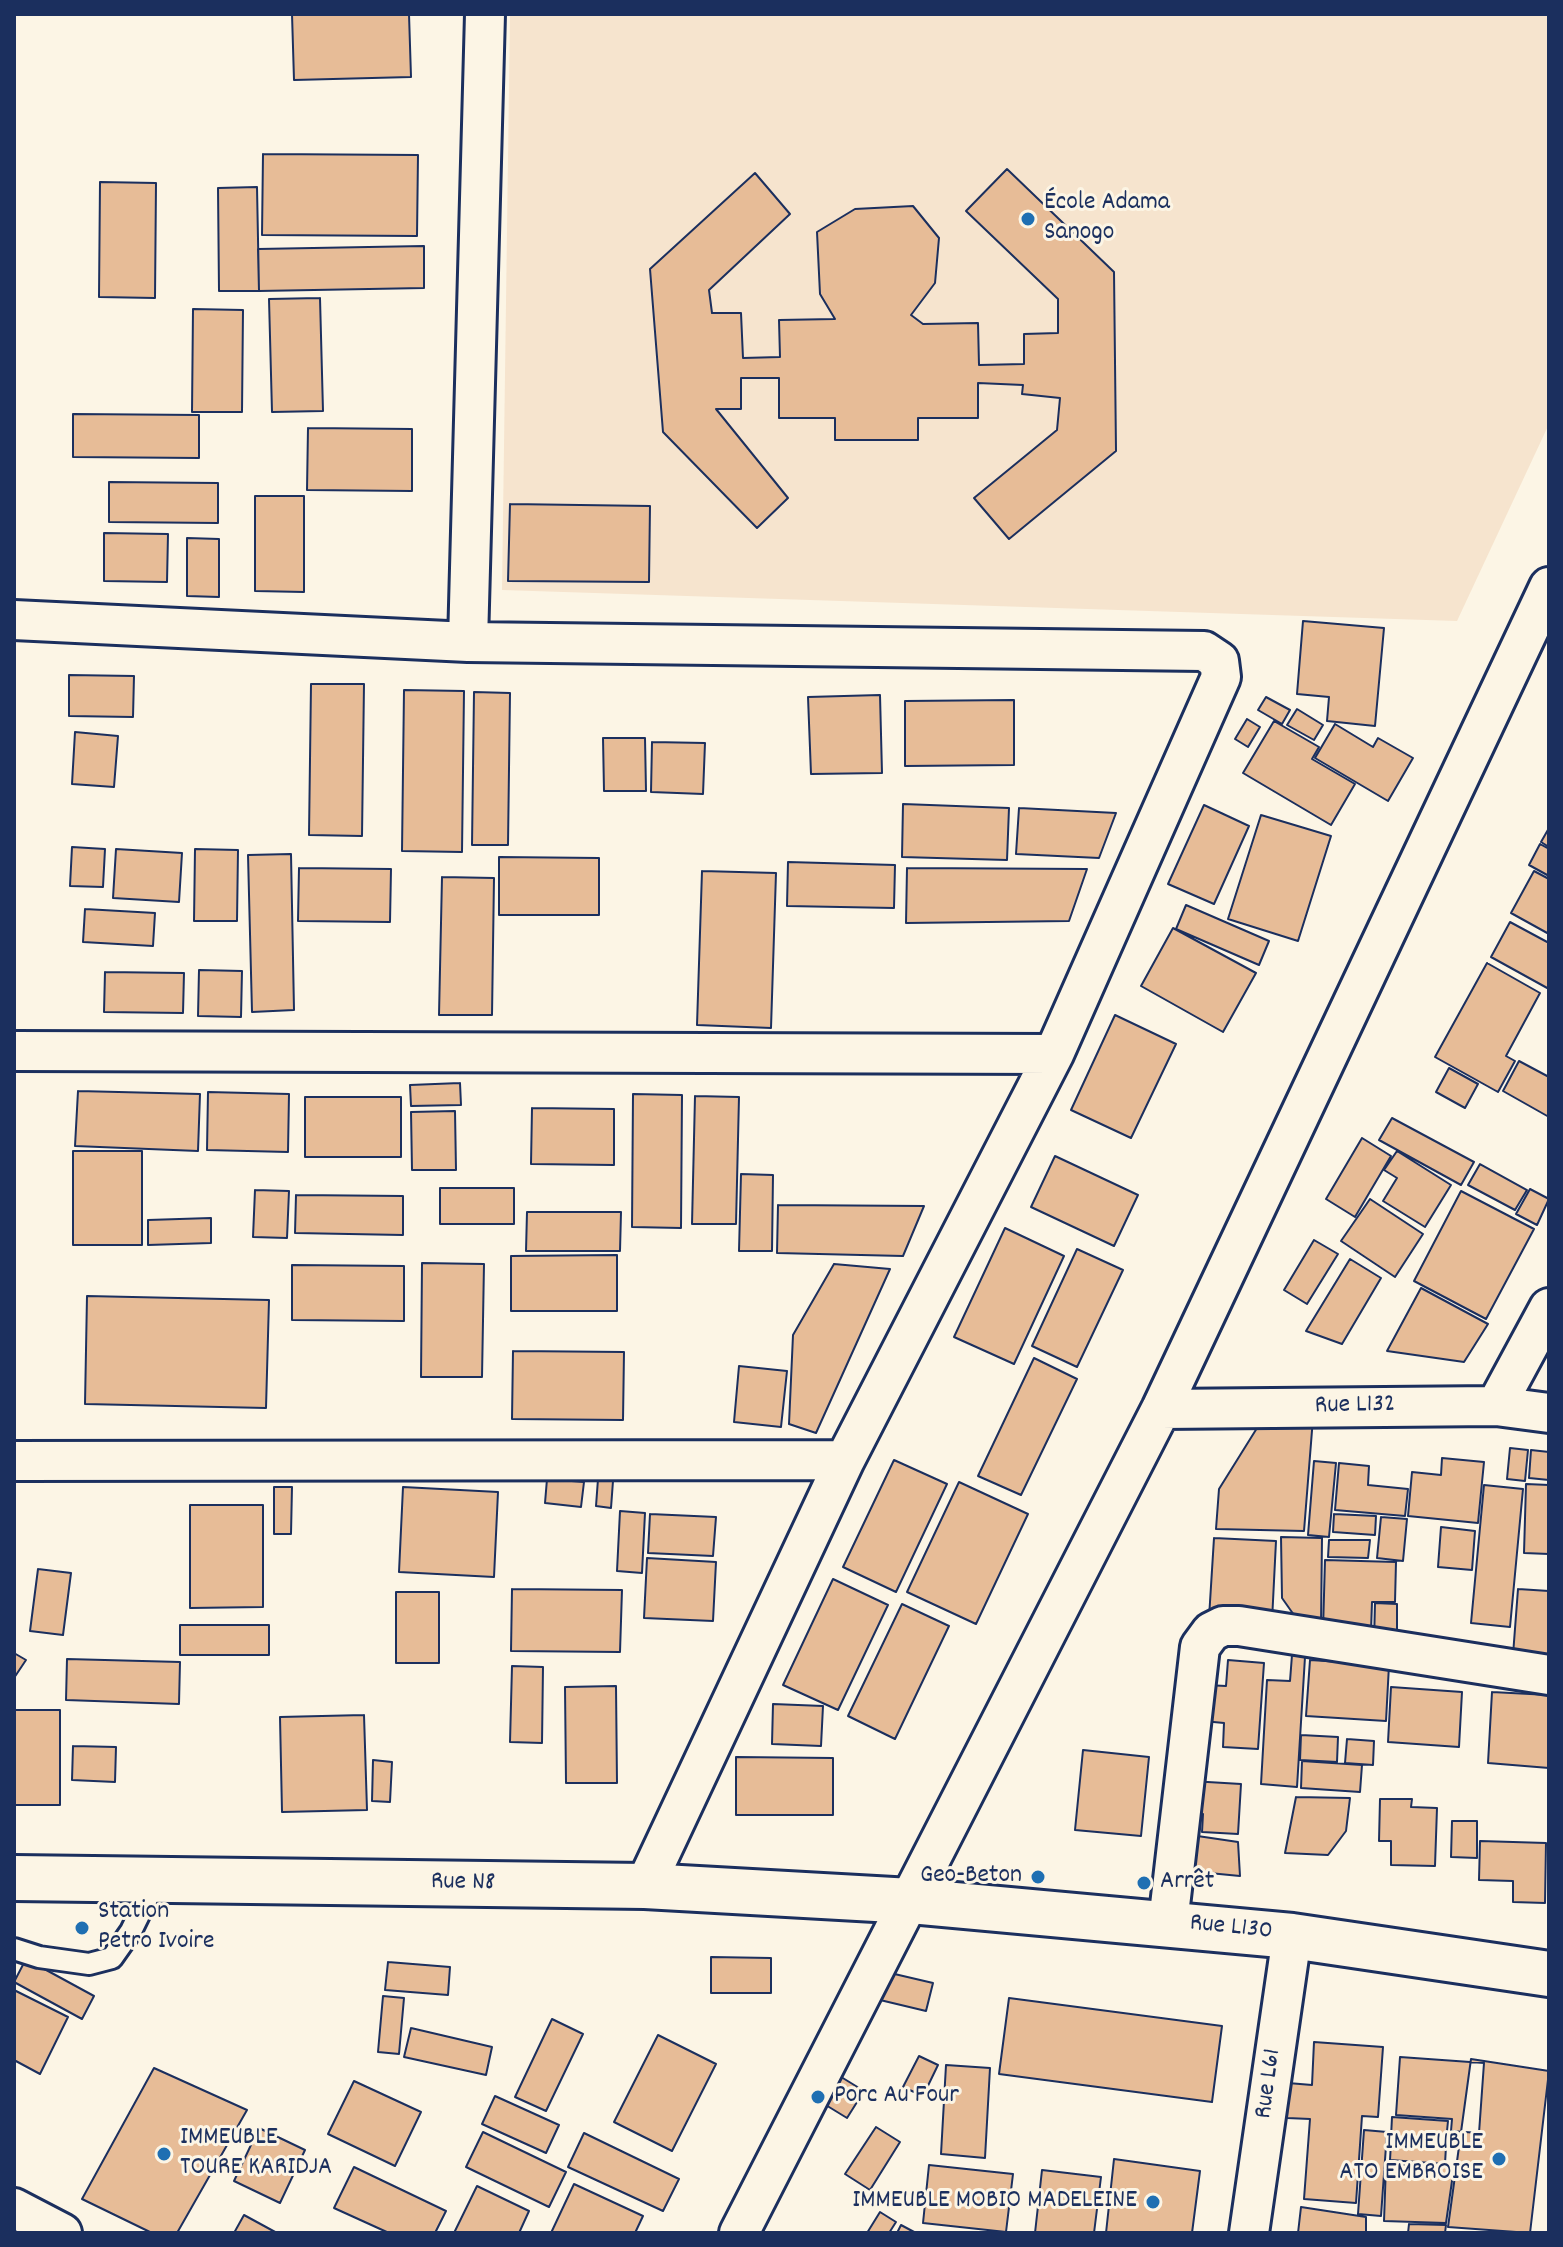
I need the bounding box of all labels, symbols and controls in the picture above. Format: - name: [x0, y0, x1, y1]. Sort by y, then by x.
- place label: École Adama Sanogo: [1044, 188, 1170, 250]
- marker: École Adama Sanogo: [1019, 210, 1037, 228]
- street label: Rue L132: [1314, 1391, 1396, 1423]
- place label: Geo-Beton: [920, 1861, 1022, 1893]
- place label: Arrêt: [1160, 1867, 1214, 1899]
- street label: Rue N8: [430, 1868, 496, 1900]
- marker: Geo-Beton: [1029, 1868, 1047, 1886]
- marker: Arrêt: [1135, 1874, 1153, 1892]
- place label: Station Petro Ivoire: [98, 1897, 214, 1958]
- street label: Rue L130: [1188, 1909, 1274, 1949]
- marker: Station Petro Ivoire: [73, 1919, 91, 1937]
- street label: Rue L61: [1250, 2047, 1290, 2121]
- place label: Porc Au Four: [834, 2081, 959, 2113]
- marker: Porc Au Four: [809, 2088, 827, 2106]
- place label: IMMEUBLE TOURE KARIDJA: [180, 2123, 332, 2184]
- place label: IMMEUBLE ATO EMBROISE: [1339, 2128, 1483, 2190]
- marker: IMMEUBLE TOURE KARIDJA: [155, 2145, 173, 2163]
- marker: IMMEUBLE ATO EMBROISE: [1490, 2150, 1508, 2168]
- place label: IMMEUBLE MOBIO MADELEINE: [852, 2186, 1137, 2218]
- marker: IMMEUBLE MOBIO MADELEINE: [1144, 2193, 1162, 2211]

